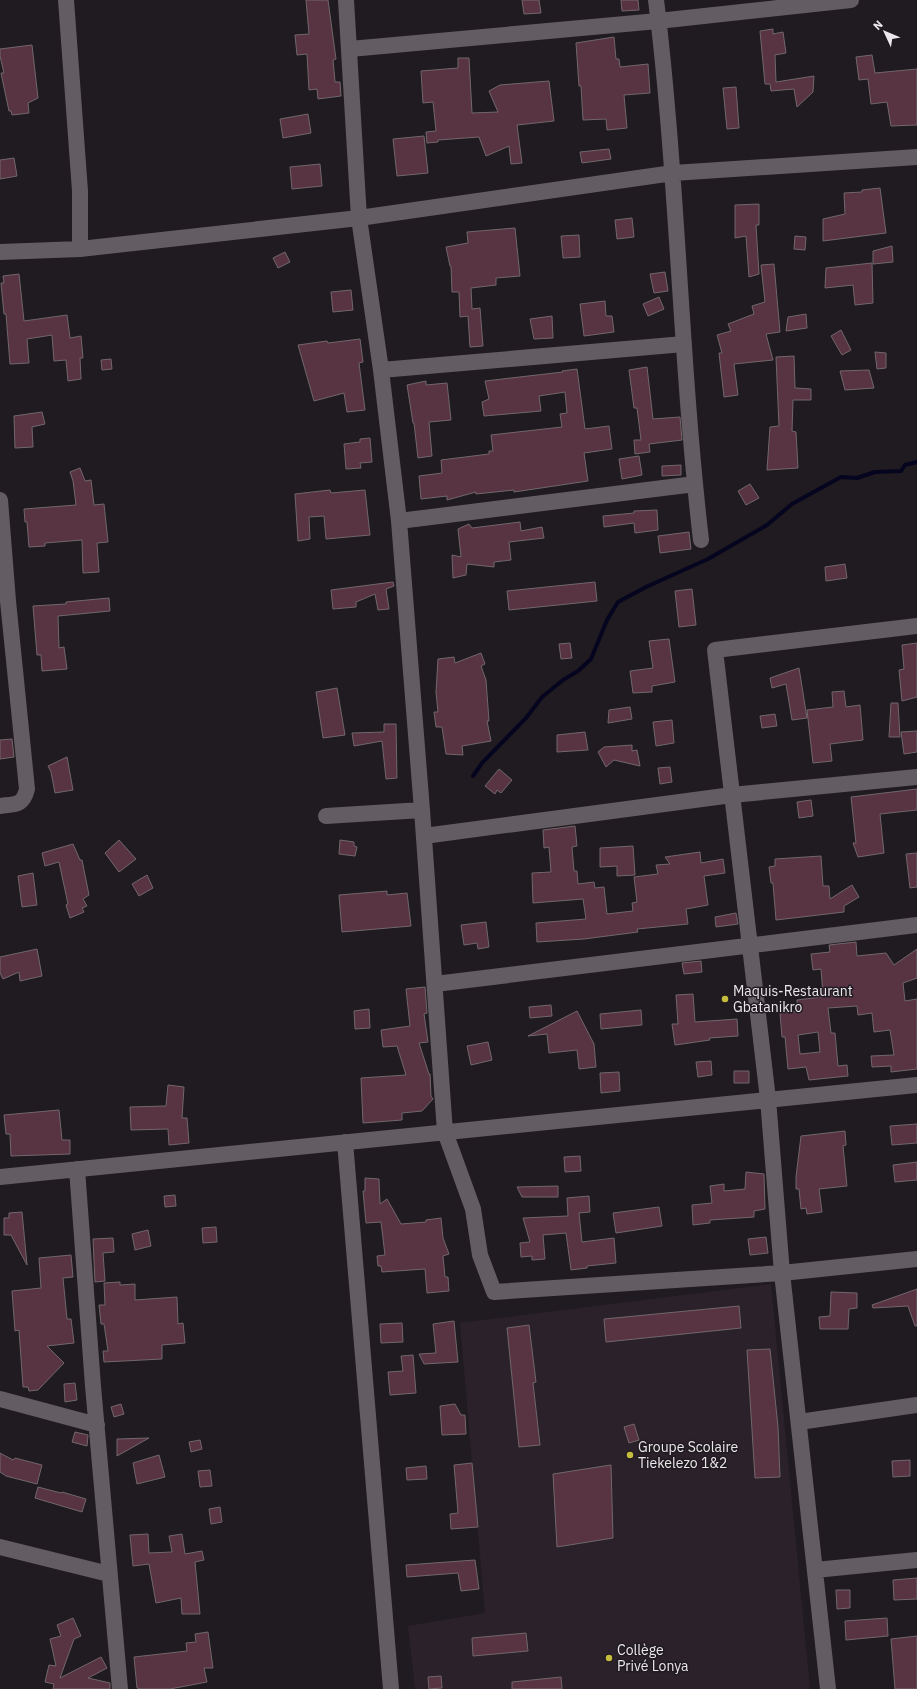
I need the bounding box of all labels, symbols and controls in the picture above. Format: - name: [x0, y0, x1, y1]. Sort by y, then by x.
- north arrow: [865, 12, 905, 52]
- text: N: [870, 17, 886, 33]
- place label: Maquis-Restaurant Gbatanikro: [733, 982, 853, 1016]
- marker: Maquis-Restaurant Gbatanikro: [720, 994, 730, 1004]
- place label: Groupe Scolaire Tiekelezo 1&2: [638, 1438, 738, 1472]
- marker: Groupe Scolaire Tiekelezo 1&2: [625, 1450, 635, 1460]
- place label: Collège Privé Lonya: [617, 1641, 689, 1675]
- marker: Collège Privé Lonya: [604, 1653, 614, 1663]

